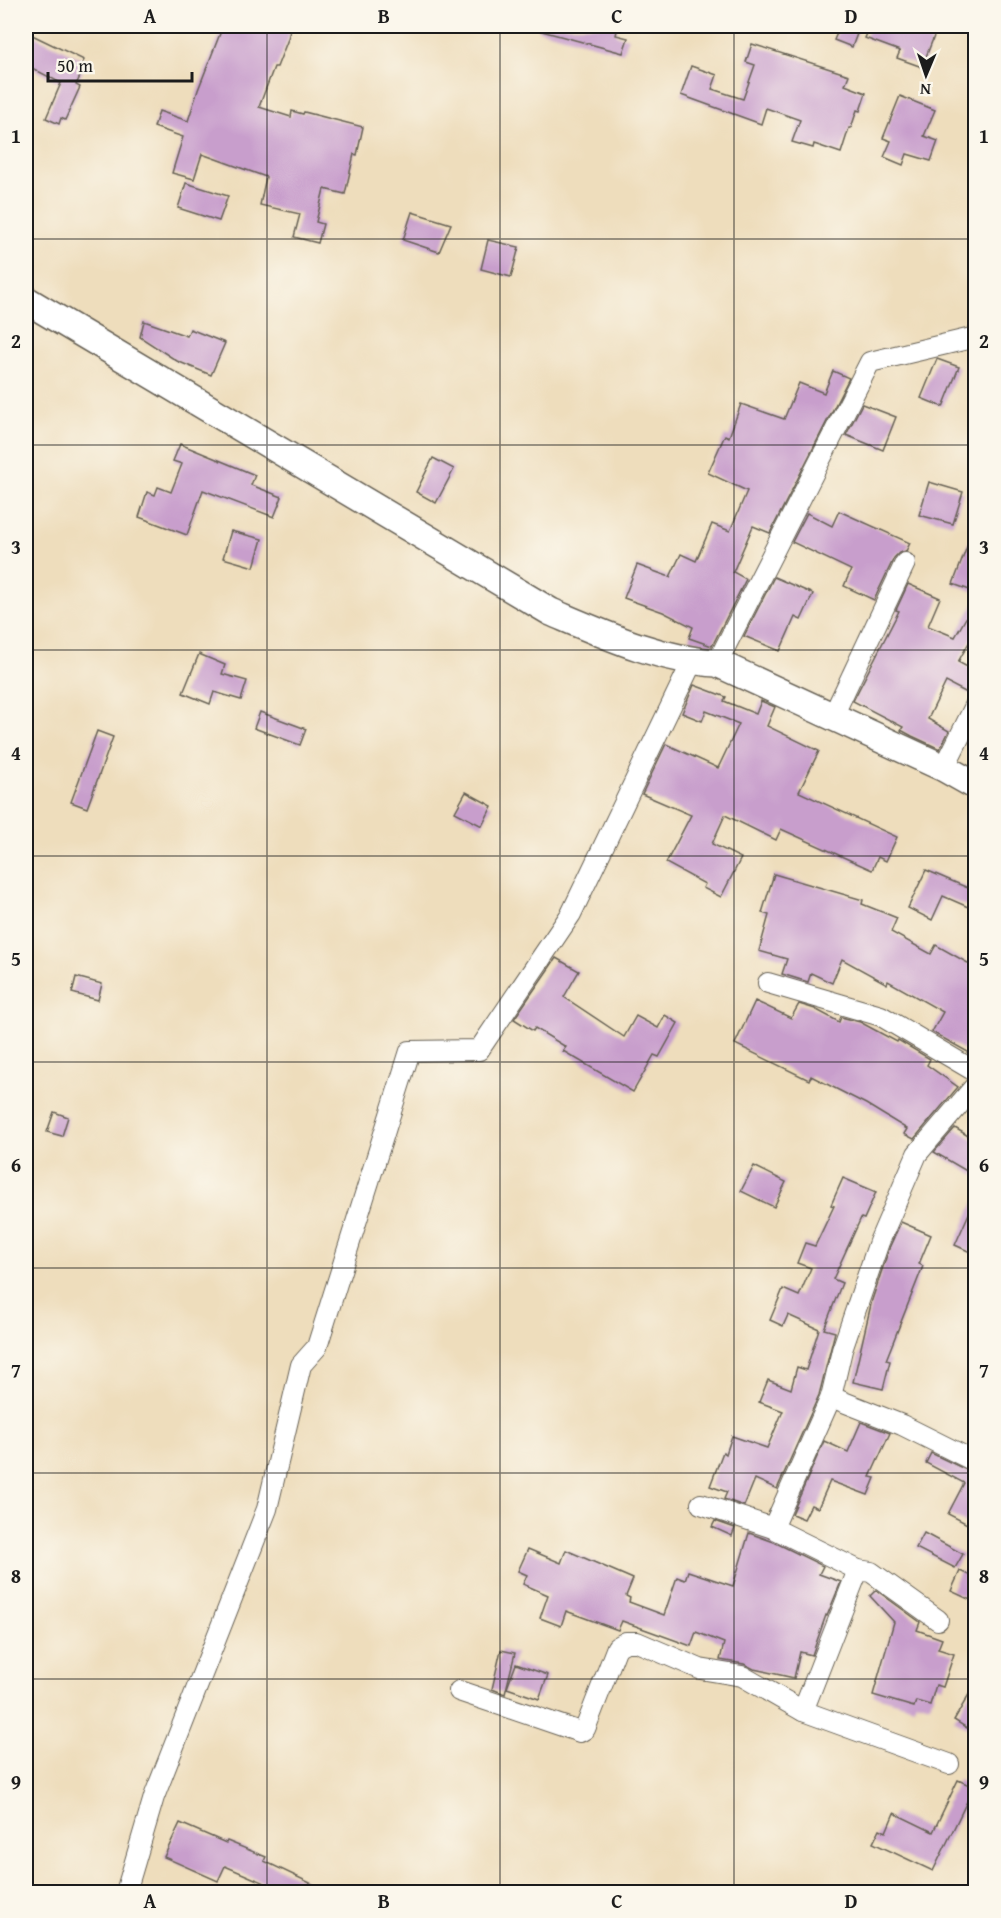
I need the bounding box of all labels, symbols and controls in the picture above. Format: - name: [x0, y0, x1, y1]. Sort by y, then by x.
- text: A: [144, 1, 157, 30]
- text: B: [378, 1, 390, 30]
- text: C: [611, 1, 623, 30]
- text: D: [844, 1, 858, 30]
- scale bar: [48, 45, 192, 83]
- north arrow: [896, 45, 956, 105]
- text: 50 m: [57, 52, 93, 79]
- text: N: [919, 78, 931, 102]
- text: 1: [11, 121, 21, 150]
- text: 1: [979, 121, 989, 150]
- text: 2: [11, 326, 21, 355]
- text: 2: [979, 326, 989, 355]
- text: 3: [11, 532, 21, 561]
- text: 3: [979, 532, 989, 561]
- text: 4: [11, 738, 21, 767]
- text: 4: [979, 738, 989, 767]
- text: 5: [11, 944, 21, 973]
- text: 5: [979, 944, 989, 973]
- text: 6: [11, 1150, 21, 1179]
- text: 6: [979, 1150, 989, 1179]
- text: 7: [11, 1355, 21, 1384]
- text: 7: [979, 1355, 989, 1384]
- text: 8: [11, 1561, 21, 1590]
- text: 8: [979, 1561, 989, 1590]
- text: 9: [11, 1767, 21, 1796]
- text: 9: [979, 1767, 989, 1796]
- text: A: [144, 1886, 157, 1915]
- text: B: [378, 1886, 390, 1915]
- text: C: [611, 1886, 623, 1915]
- text: D: [844, 1886, 858, 1915]

